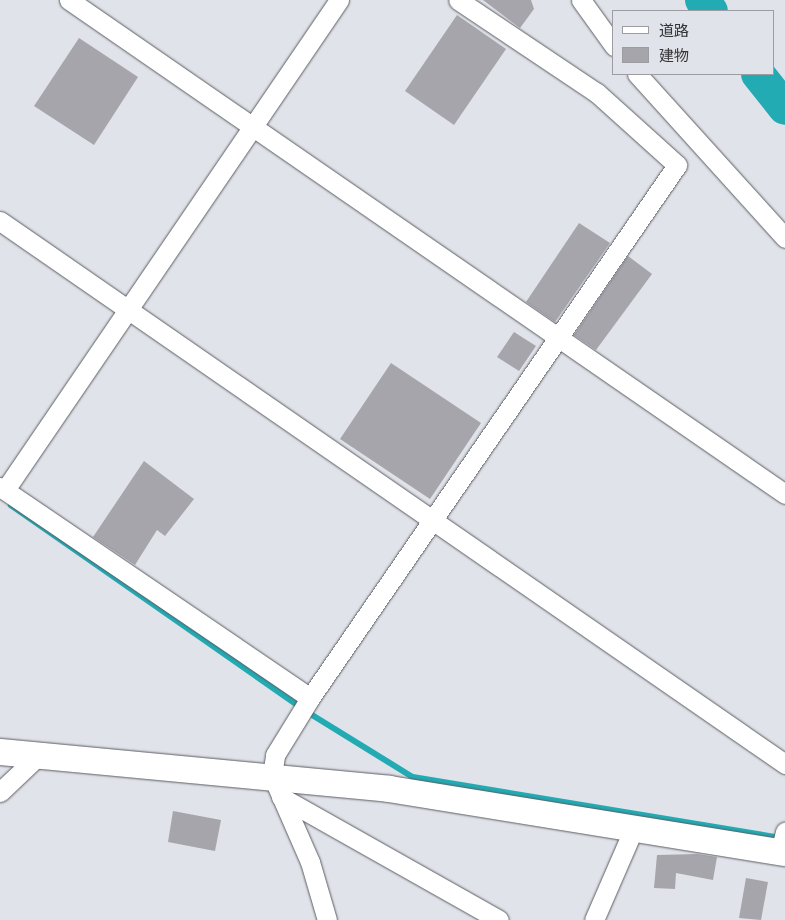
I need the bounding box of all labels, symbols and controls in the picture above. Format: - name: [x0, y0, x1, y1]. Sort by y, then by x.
- legend: [612, 10, 775, 75]
- text: 道路: [659, 22, 689, 40]
- text: 建物: [659, 47, 689, 65]

